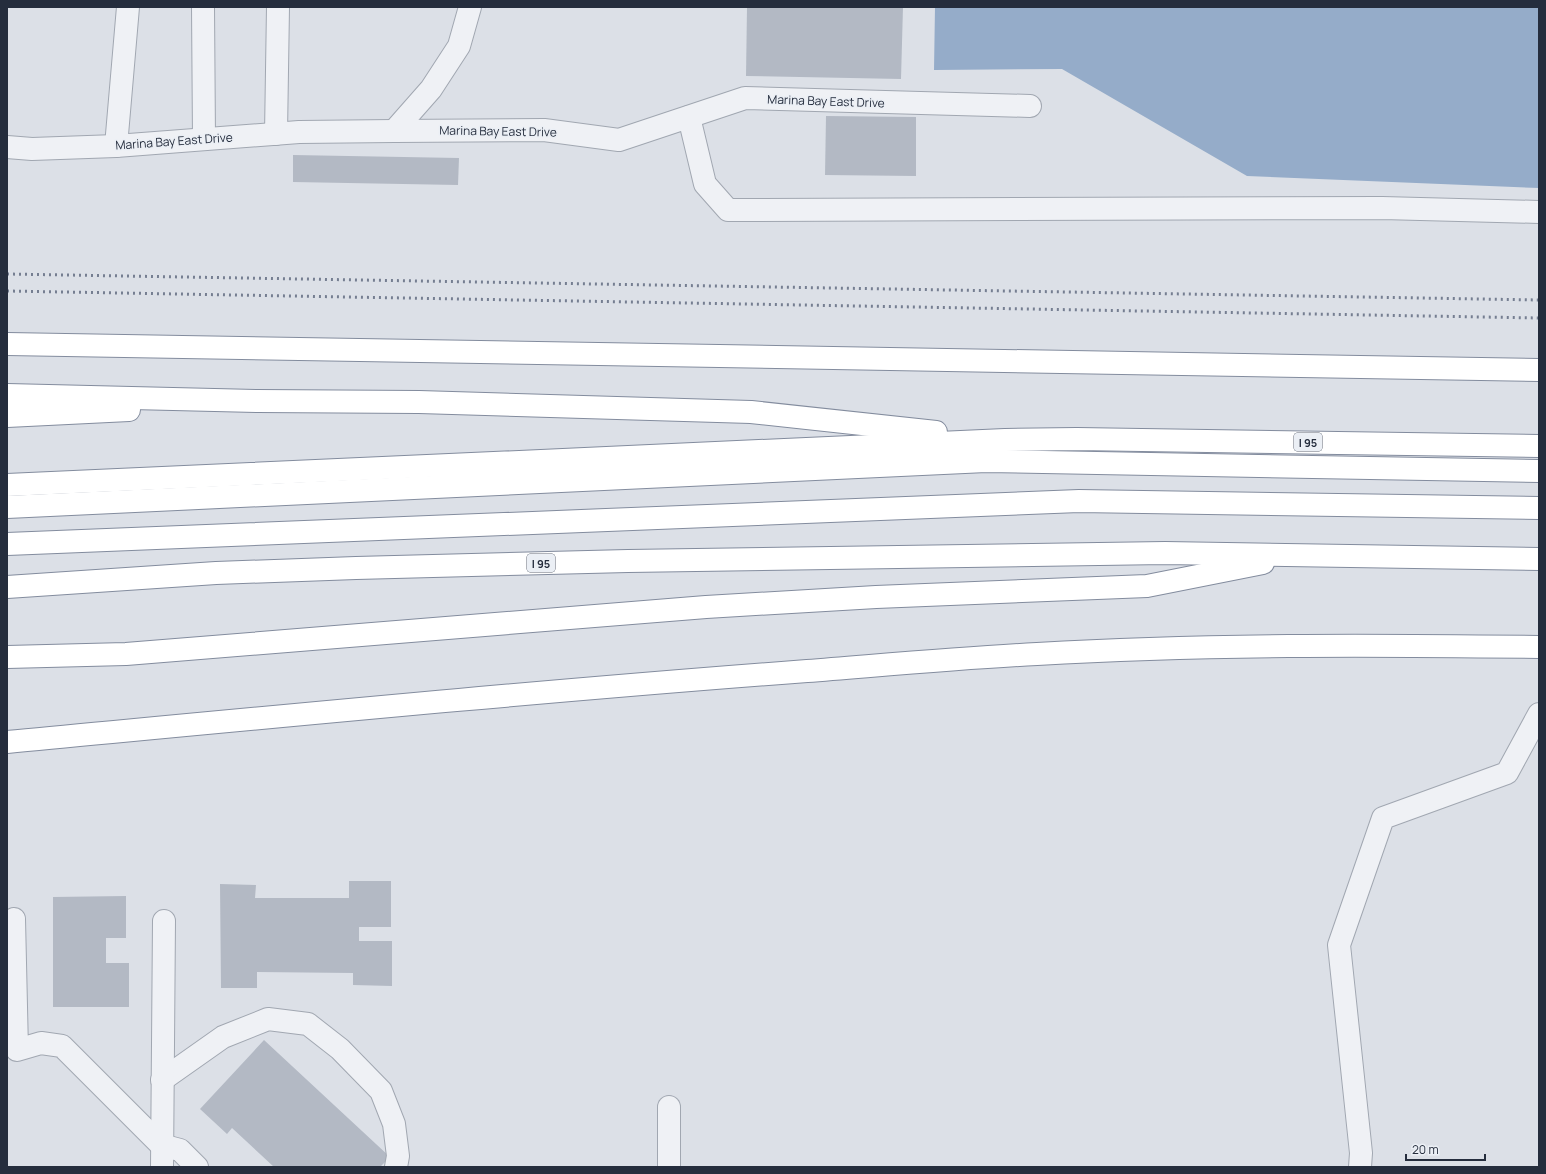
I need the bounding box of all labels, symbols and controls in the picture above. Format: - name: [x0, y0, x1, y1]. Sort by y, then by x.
- street label: Marina Bay East Drive: [767, 90, 885, 112]
- street label: Marina Bay East Drive: [439, 121, 557, 141]
- street label: Marina Bay East Drive: [115, 128, 233, 154]
- road number: I 95: [1294, 433, 1322, 451]
- road number: I 95: [527, 554, 555, 572]
- scale bar: [1406, 1136, 1485, 1162]
- text: 20 m: [1412, 1141, 1439, 1158]

